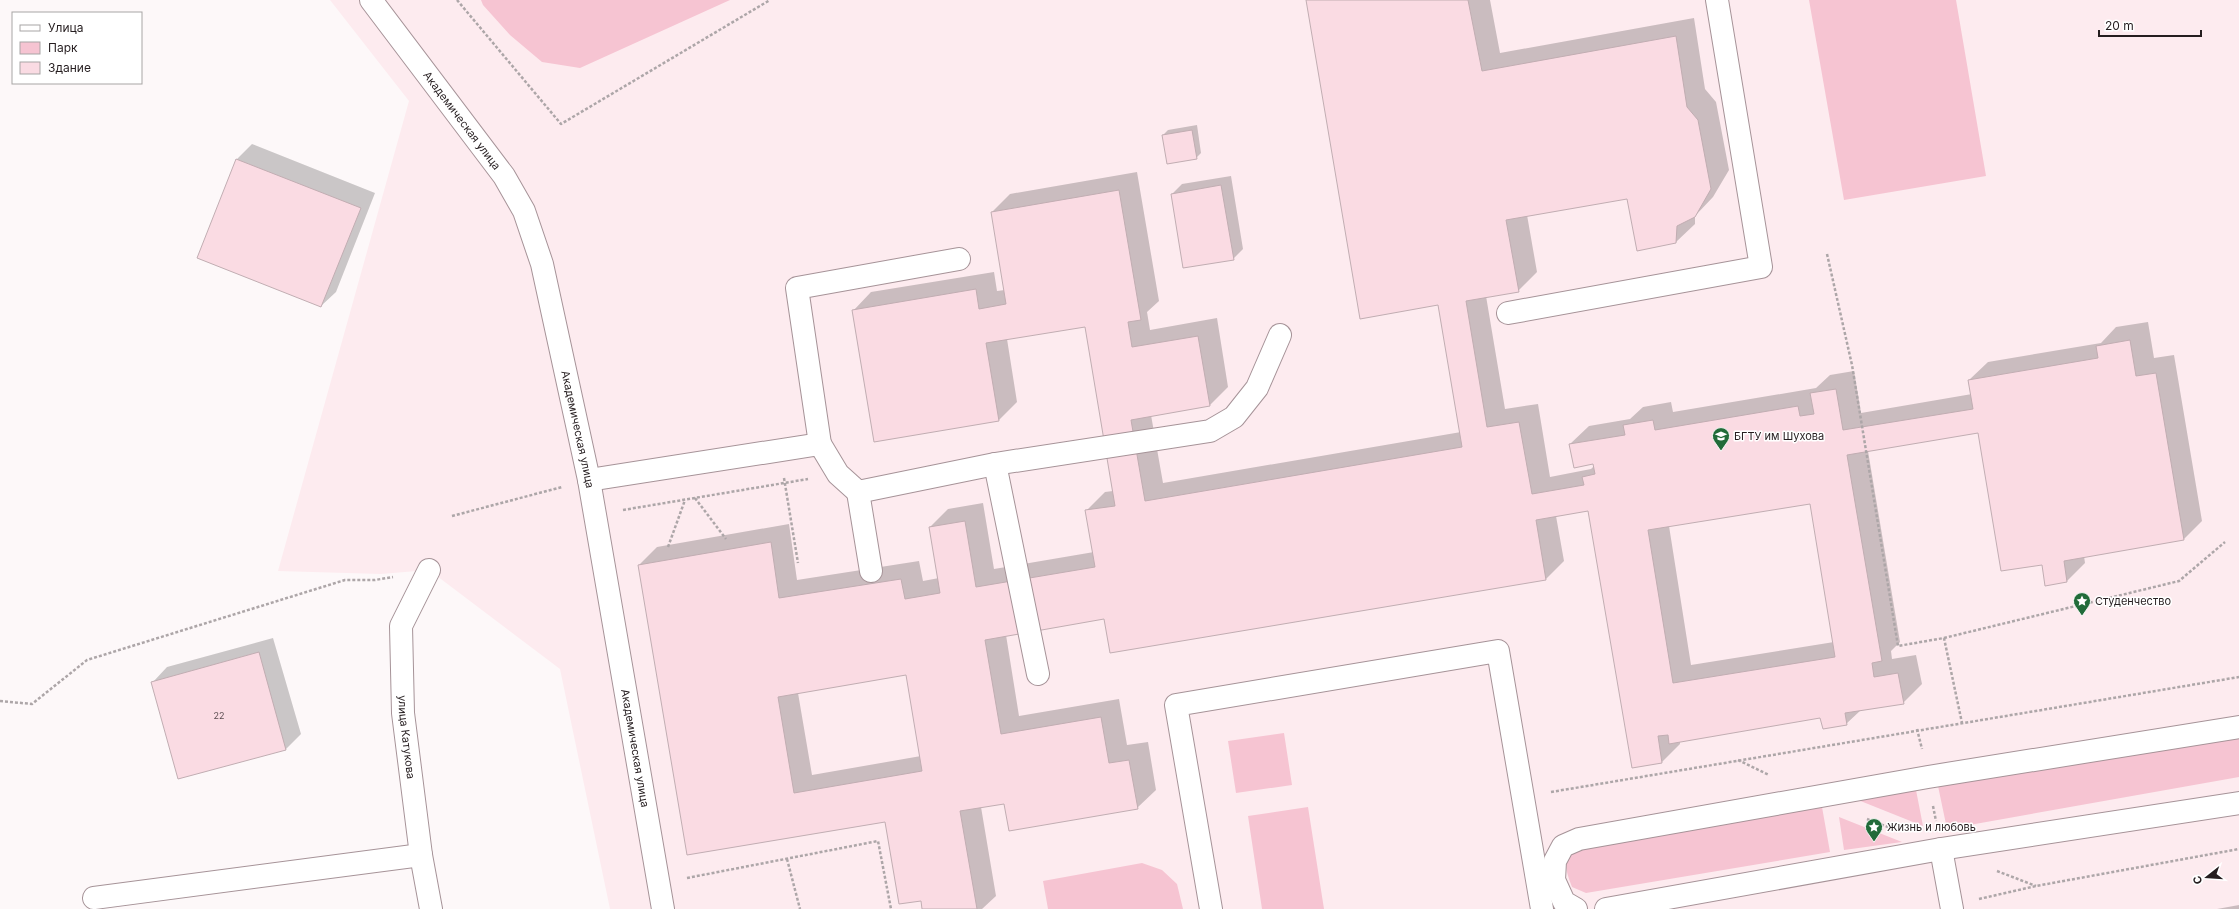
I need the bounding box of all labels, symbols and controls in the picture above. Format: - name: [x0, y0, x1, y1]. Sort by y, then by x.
- legend: [12, 12, 142, 84]
- scale bar: [2099, 12, 2201, 38]
- text: 20 m: [2105, 18, 2134, 33]
- text: Улица: [48, 20, 83, 35]
- text: Парк: [48, 40, 78, 55]
- text: Здание: [48, 60, 91, 75]
- street label: Академическая улица: [420, 68, 504, 172]
- street label: Академическая улица: [558, 369, 597, 489]
- school or university icon: БГТУ им Шухова: [1711, 426, 1731, 451]
- place label: БГТУ им Шухова: [1734, 429, 1824, 443]
- place icon: Студенчество: [2072, 591, 2092, 616]
- place label: Студенчество: [2095, 594, 2171, 608]
- street label: Академическая улица: [618, 688, 652, 808]
- street label: улица Катукова: [396, 695, 418, 780]
- house number: 22: [214, 710, 224, 721]
- place icon: Жизнь и любовь: [1864, 817, 1884, 842]
- place label: Жизнь и любовь: [1887, 820, 1976, 834]
- north arrow: [2187, 857, 2227, 897]
- text: С: [2190, 874, 2205, 886]

